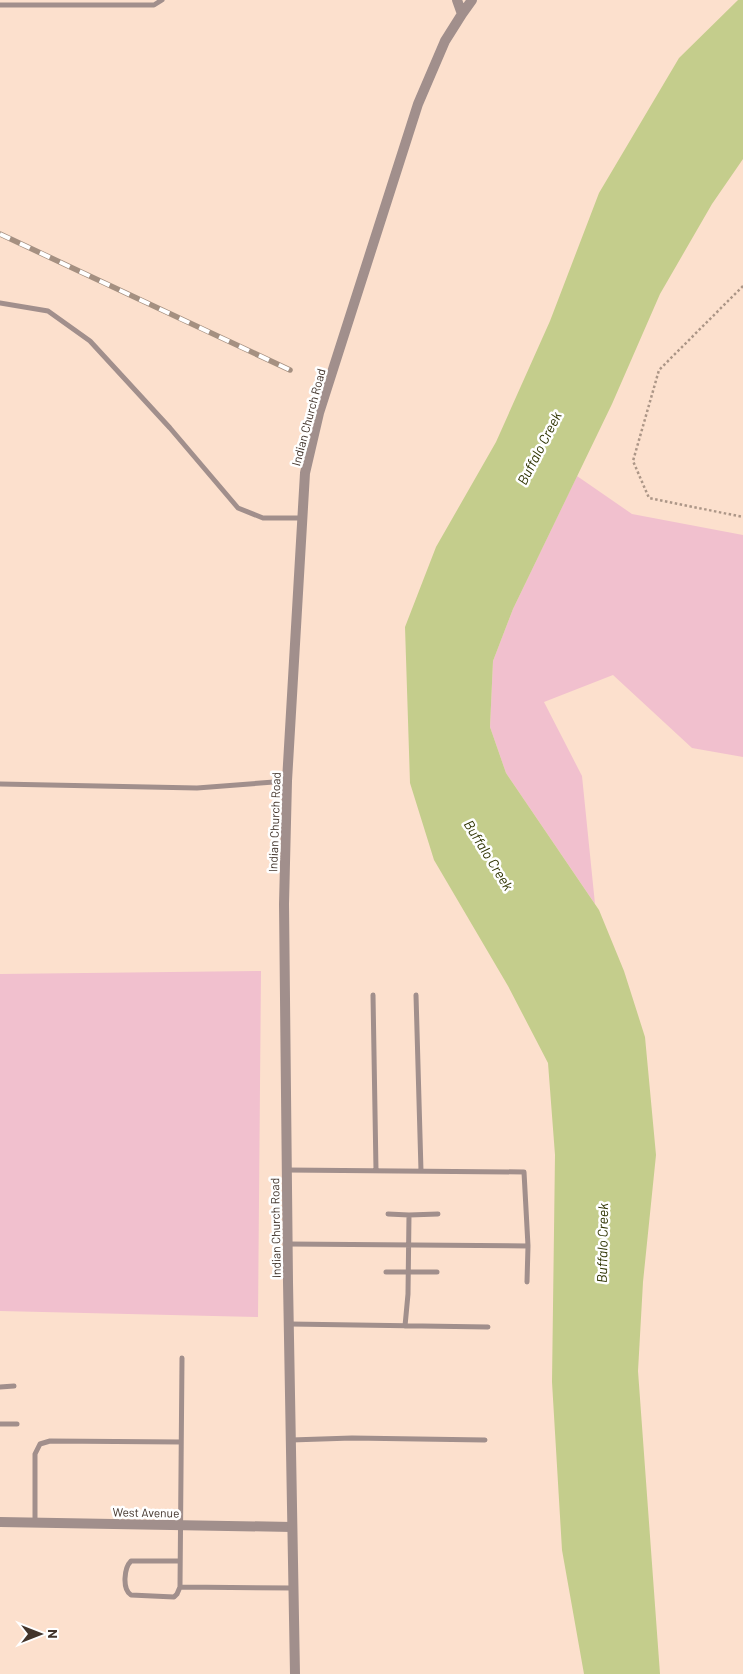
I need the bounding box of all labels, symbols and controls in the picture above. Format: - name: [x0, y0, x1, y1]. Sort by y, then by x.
- street label: Indian Church Road: [288, 367, 328, 467]
- water label: Buffalo Creek: [513, 408, 565, 487]
- street label: Indian Church Road: [265, 772, 283, 872]
- water label: Buffalo Creek: [461, 817, 517, 893]
- street label: Indian Church Road: [267, 1178, 283, 1278]
- water label: Buffalo Creek: [593, 1203, 611, 1283]
- street label: West Avenue: [112, 1504, 180, 1520]
- north arrow: [15, 1609, 65, 1659]
- text: N: [45, 1629, 62, 1639]

